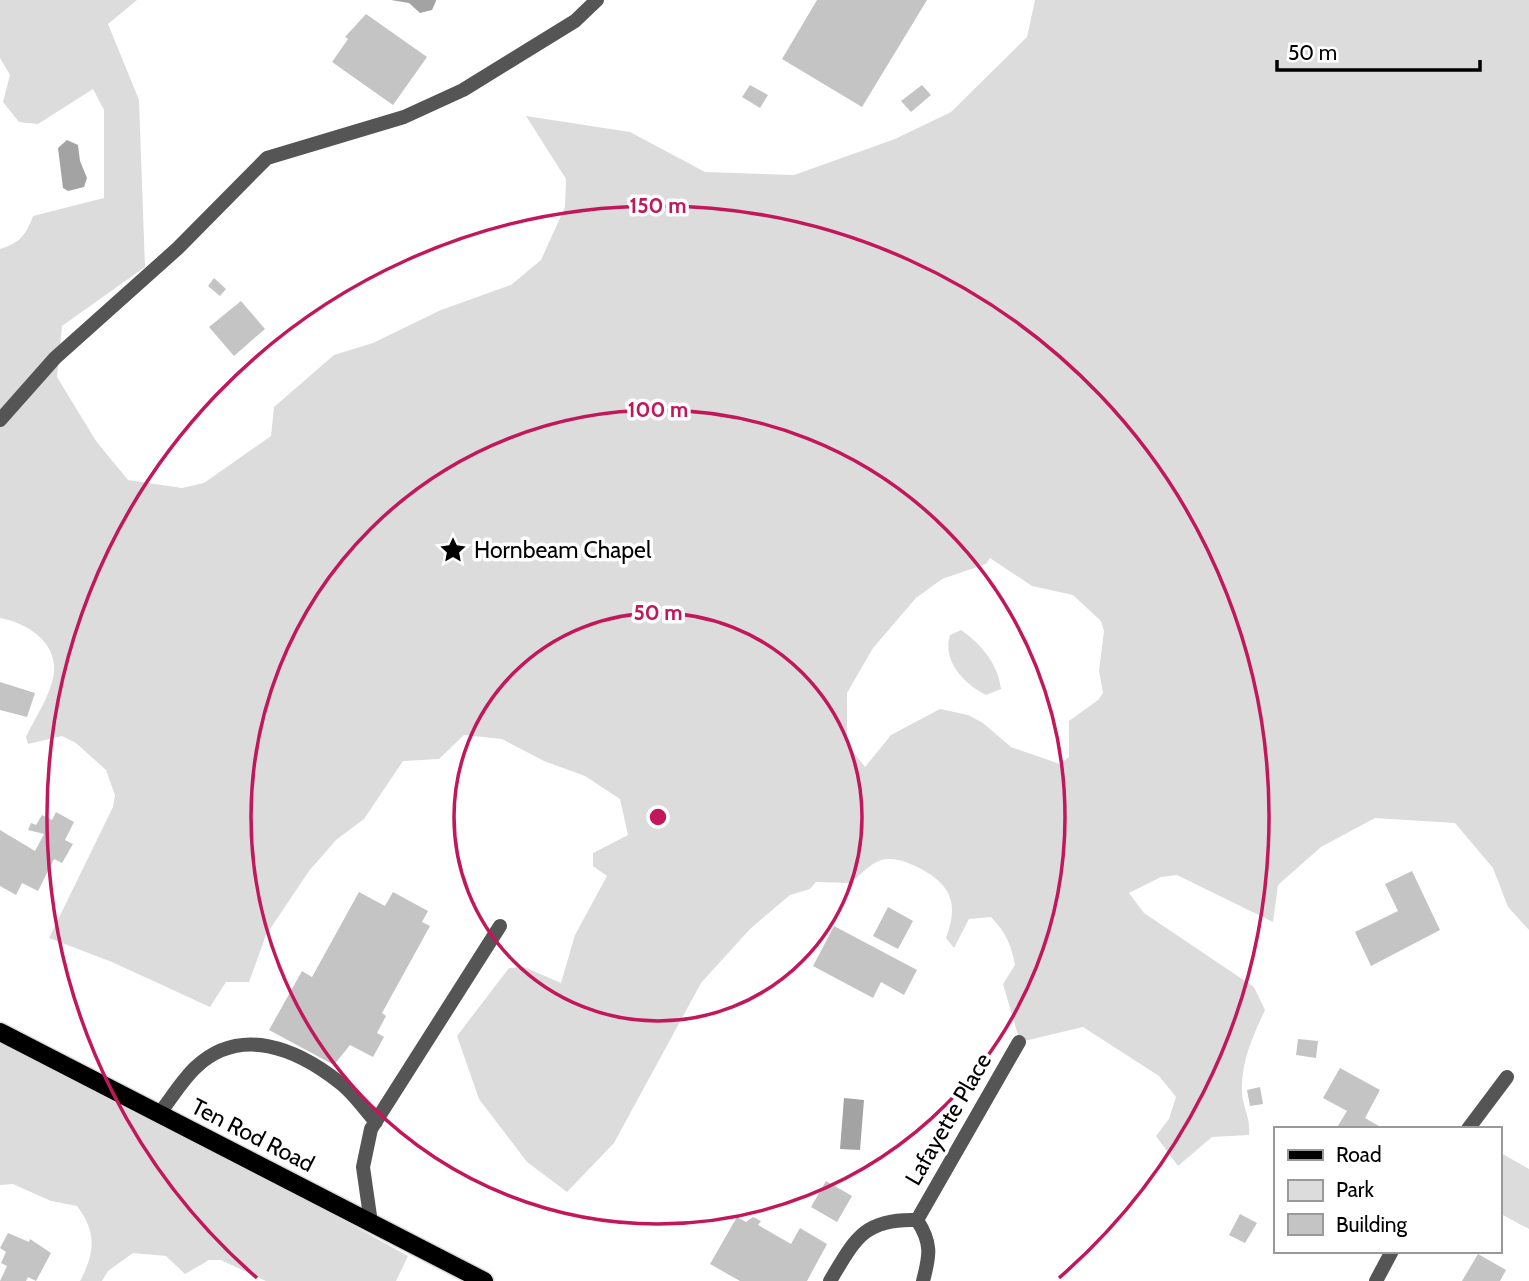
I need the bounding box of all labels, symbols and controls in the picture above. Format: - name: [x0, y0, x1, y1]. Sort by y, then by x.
- scale bar: [1277, 28, 1480, 72]
- text: 50 m: [1288, 40, 1337, 65]
- text: 150 m: [630, 193, 686, 218]
- text: 100 m: [628, 397, 688, 422]
- place icon: Hornbeam Chapel: [438, 535, 468, 565]
- place label: Hornbeam Chapel: [474, 536, 652, 564]
- text: 50 m: [633, 600, 683, 625]
- centre of rings: [646, 805, 670, 829]
- street label: Lafayette Place: [899, 1048, 997, 1190]
- street label: Ten Rod Road: [187, 1092, 319, 1178]
- legend: [1274, 1127, 1501, 1253]
- text: Road: [1336, 1142, 1382, 1167]
- text: Park: [1336, 1177, 1374, 1202]
- text: Building: [1336, 1212, 1408, 1237]

